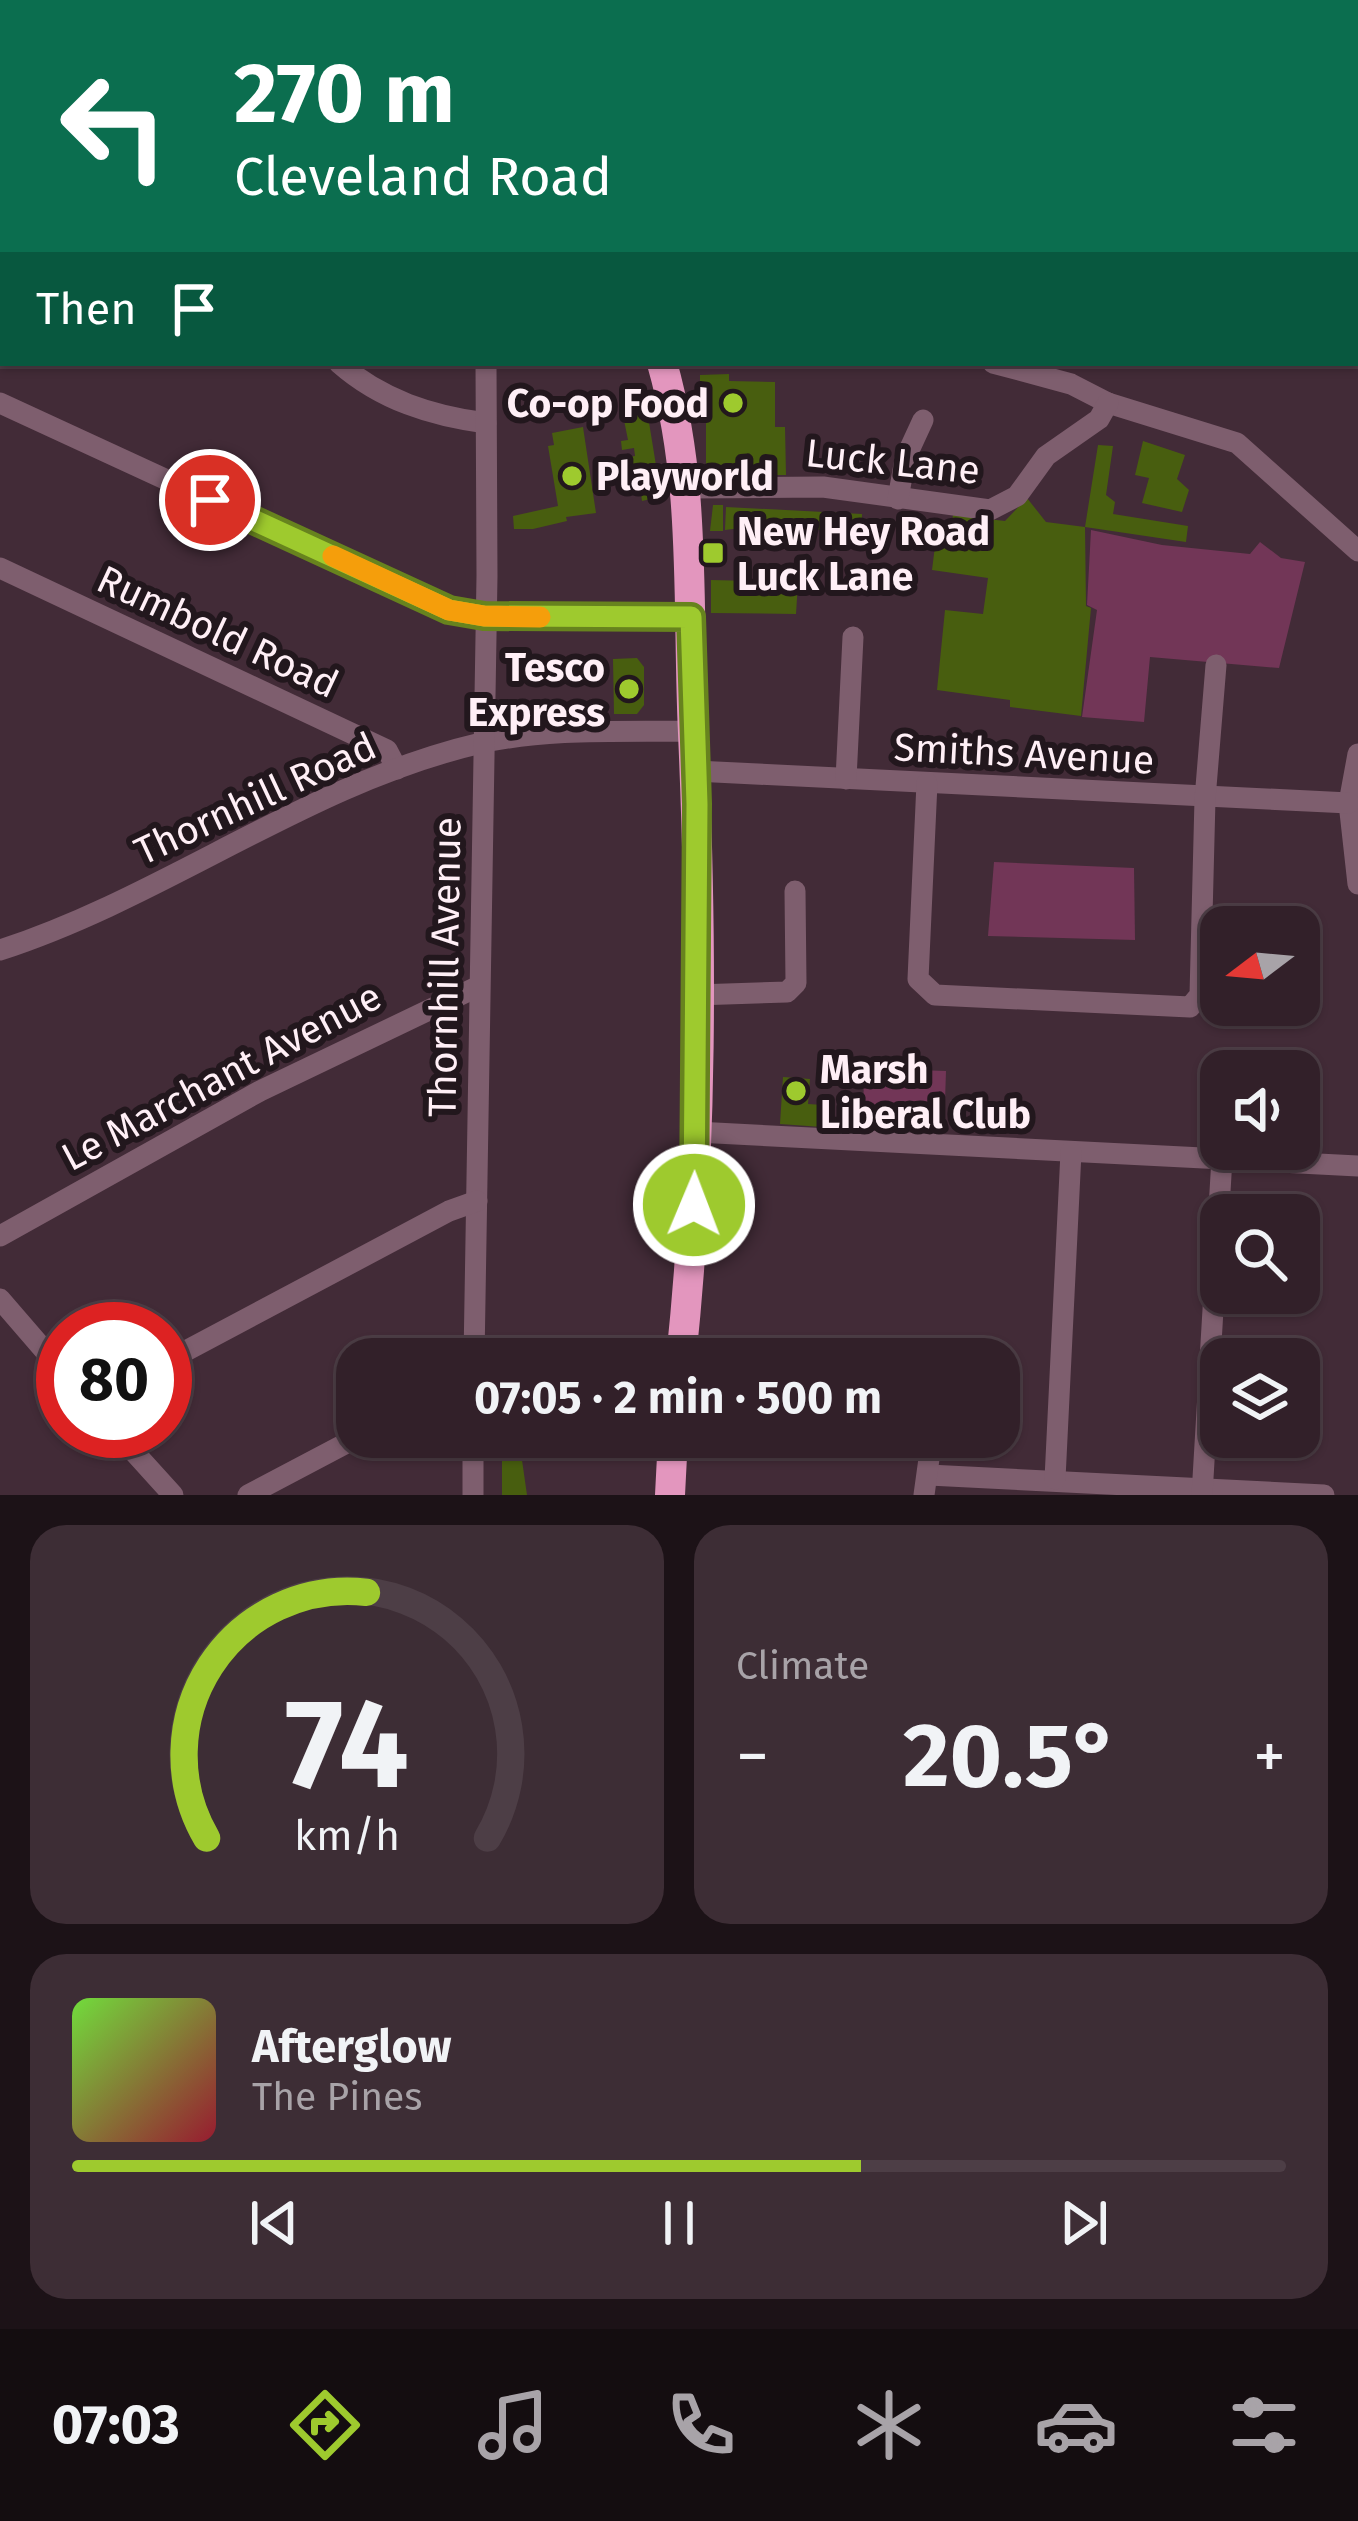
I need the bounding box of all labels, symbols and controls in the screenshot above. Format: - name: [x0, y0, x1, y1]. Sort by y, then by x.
- text: 270 m: [234, 43, 455, 144]
- icon: left: [36, 48, 192, 204]
- text: Cleveland Road: [234, 145, 612, 209]
- icon: arrive: [161, 276, 227, 342]
- text: Then: [36, 282, 137, 336]
- place label: Co-op Food: [507, 381, 709, 427]
- marker: Co-op Food: [720, 390, 746, 416]
- street label: Luck Lane: [804, 430, 982, 494]
- pin: [159, 449, 261, 551]
- place label: Playworld: [596, 454, 774, 500]
- marker: Playworld: [559, 463, 585, 489]
- icon: arrive: [177, 467, 243, 533]
- place label: New Hey Road Luck Lane: [737, 509, 990, 600]
- marker: New Hey Road Luck Lane: [700, 540, 726, 566]
- street label: Rumbold Road: [90, 556, 345, 708]
- place label: Tesco Express: [468, 645, 605, 736]
- marker: Tesco Express: [616, 676, 642, 702]
- street label: Thornhill Road: [128, 723, 383, 875]
- street label: Smiths Avenue: [893, 724, 1155, 784]
- street label: Thornhill Avenue: [419, 817, 471, 1117]
- north arrow: [1200, 906, 1320, 1026]
- map controls: [1200, 906, 1320, 1458]
- street label: Le Marchant Avenue: [54, 973, 389, 1180]
- place label: Marsh Liberal Club: [820, 1047, 1031, 1138]
- button: sound: [1200, 1050, 1320, 1170]
- marker: Marsh Liberal Club: [783, 1078, 809, 1104]
- position arrow: [631, 1142, 757, 1268]
- button: search: [1200, 1194, 1320, 1314]
- speed limit sign: 80: [36, 1302, 192, 1458]
- button: layers: [1200, 1338, 1320, 1458]
- text: 07:05 · 2 min · 500 m: [474, 1371, 882, 1425]
- text: Climate: [736, 1643, 869, 1689]
- text: 74: [285, 1670, 409, 1820]
- text: 20.5°: [903, 1702, 1119, 1810]
- text: −: [736, 1717, 769, 1796]
- text: +: [1253, 1717, 1286, 1796]
- text: km/h: [294, 1809, 400, 1860]
- text: Afterglow: [252, 2020, 451, 2074]
- text: The Pines: [252, 2074, 423, 2120]
- icon: previous: [241, 2190, 307, 2256]
- icon: pause: [646, 2190, 712, 2256]
- icon: next: [1051, 2190, 1117, 2256]
- icon: directions: [283, 2383, 367, 2467]
- icon: music: [471, 2383, 555, 2467]
- icon: phone: [659, 2383, 743, 2467]
- icon: climate: [847, 2383, 931, 2467]
- icon: car: [1034, 2383, 1118, 2467]
- icon: filters: [1222, 2383, 1306, 2467]
- text: 07:03: [52, 2393, 180, 2457]

